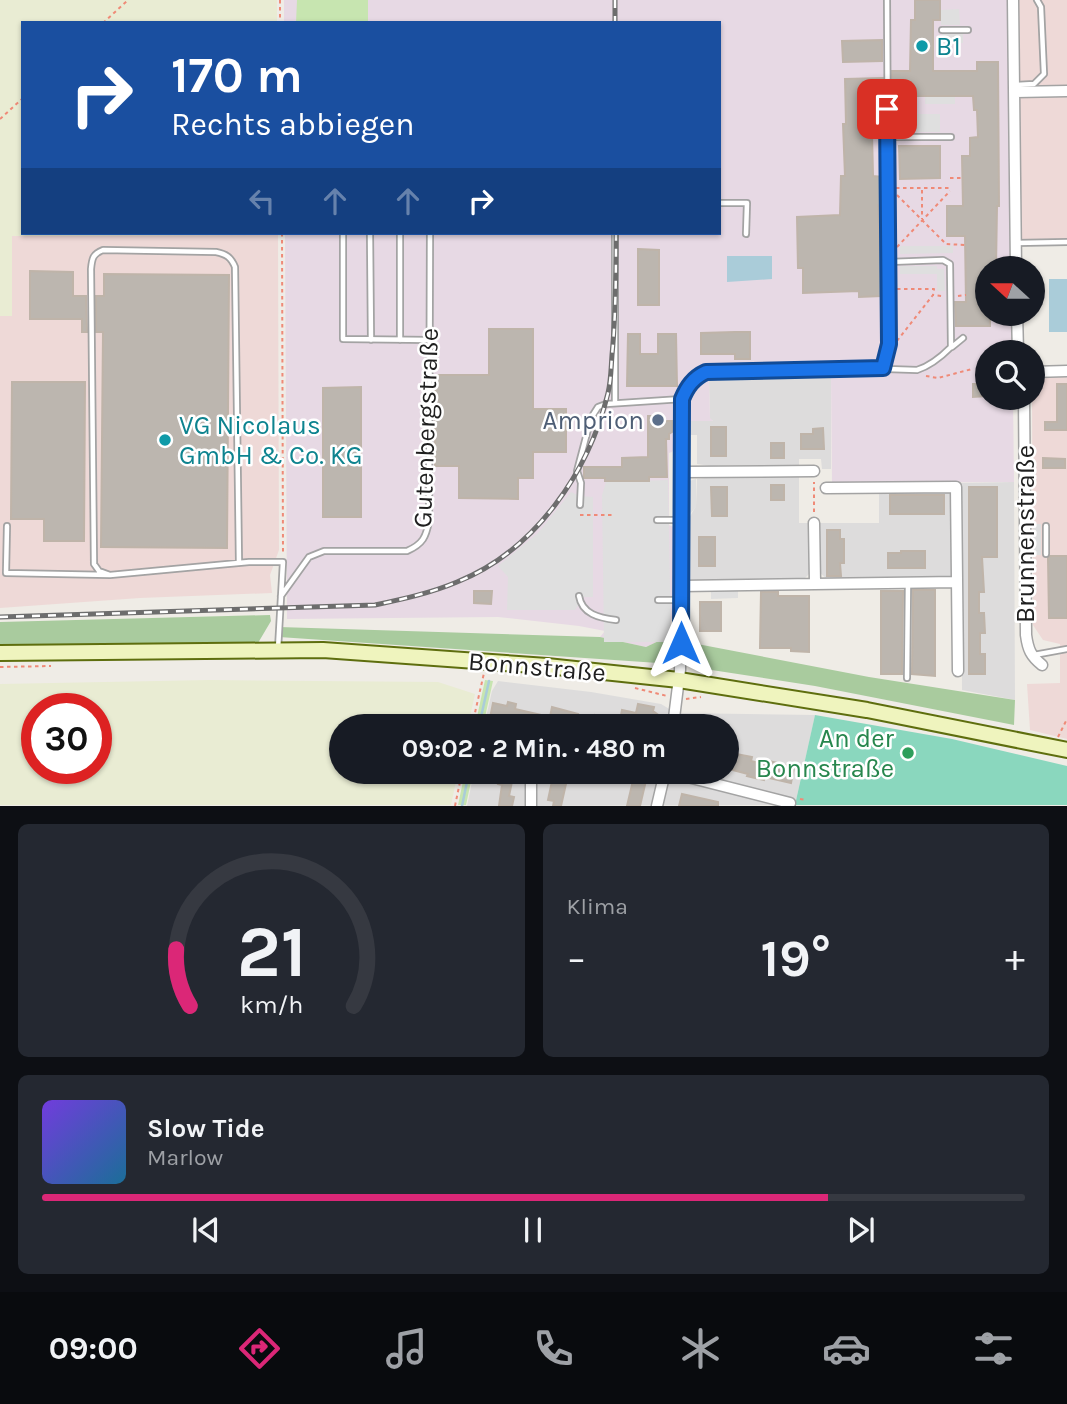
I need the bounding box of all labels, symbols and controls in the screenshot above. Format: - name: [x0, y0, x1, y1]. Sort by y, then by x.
- place label: B1: [936, 31, 961, 62]
- marker: B1: [914, 38, 930, 54]
- text: 170 m: [171, 47, 303, 104]
- icon: right: [56, 49, 147, 140]
- pin: [857, 79, 917, 139]
- icon: arrive: [868, 90, 906, 128]
- text: Rechts abbiegen: [171, 106, 415, 143]
- icon: left: [243, 182, 281, 220]
- icon: ahead: [316, 182, 354, 220]
- icon: ahead: [389, 182, 427, 220]
- icon: right: [462, 182, 500, 220]
- north arrow: [975, 256, 1045, 326]
- map controls: [975, 256, 1045, 410]
- street label: Gutenbergstraße: [407, 327, 445, 529]
- button: search: [975, 340, 1045, 410]
- place label: Amprion: [542, 405, 644, 436]
- place label: VG Nicolaus GmbH & Co. KG: [179, 410, 362, 471]
- marker: Amprion: [650, 412, 666, 428]
- marker: VG Nicolaus GmbH & Co. KG: [157, 432, 173, 448]
- street label: Brunnenstraße: [1010, 445, 1041, 623]
- position arrow: [644, 606, 718, 680]
- street label: Bonnstraße: [467, 646, 607, 688]
- speed limit sign: 30: [21, 693, 112, 784]
- place label: An der Bonnstraße: [756, 723, 895, 784]
- text: 09:02 · 2 Min. · 480 m: [402, 733, 666, 764]
- marker: An der Bonnstraße: [900, 745, 916, 761]
- text: Klima: [567, 893, 628, 920]
- text: 21: [236, 910, 306, 995]
- text: 19°: [761, 928, 831, 989]
- text: −: [567, 936, 586, 981]
- text: +: [1005, 936, 1025, 981]
- text: km/h: [240, 990, 303, 1019]
- text: Slow Tide: [147, 1113, 265, 1144]
- text: Marlow: [147, 1144, 223, 1171]
- icon: previous: [187, 1211, 225, 1249]
- icon: pause: [514, 1211, 552, 1249]
- icon: next: [842, 1211, 880, 1249]
- icon: directions: [235, 1324, 284, 1373]
- icon: music: [382, 1324, 431, 1373]
- icon: phone: [529, 1324, 578, 1373]
- icon: climate: [676, 1324, 725, 1373]
- icon: car: [822, 1324, 871, 1373]
- icon: filters: [969, 1324, 1018, 1373]
- text: 09:00: [49, 1330, 138, 1367]

